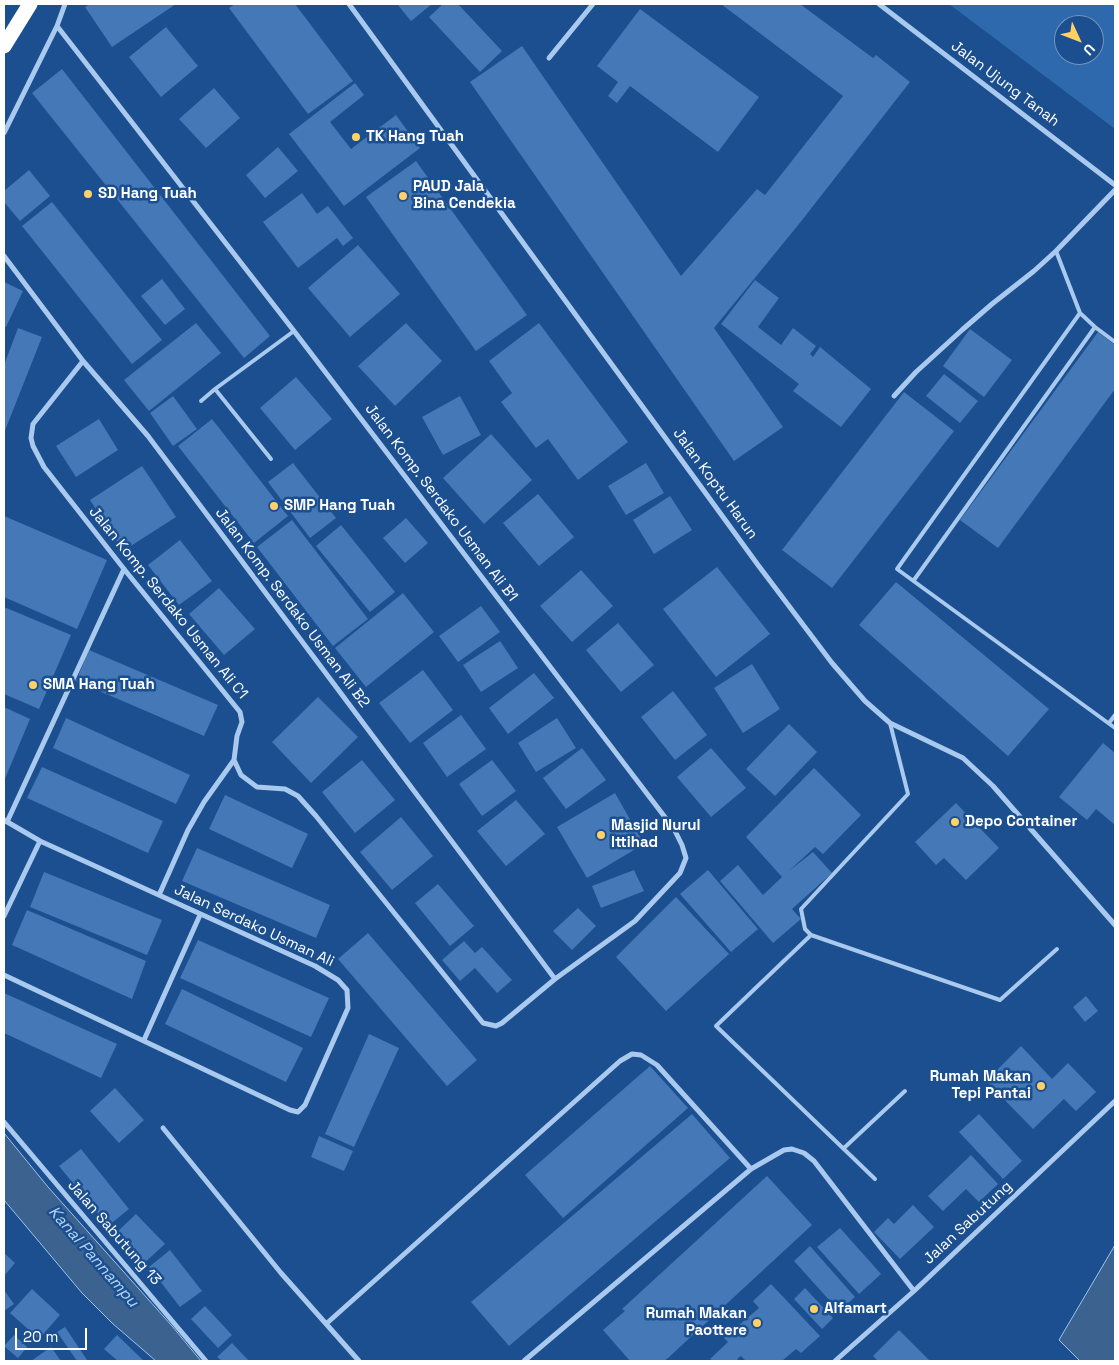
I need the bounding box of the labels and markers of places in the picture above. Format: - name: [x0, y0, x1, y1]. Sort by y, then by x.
- place label: TK Hang Tuah: [366, 128, 464, 146]
- marker: TK Hang Tuah: [350, 131, 362, 143]
- place label: PAUD Jala Bina Cendekia: [413, 178, 516, 213]
- place label: SD Hang Tuah: [98, 185, 197, 203]
- marker: SD Hang Tuah: [82, 188, 94, 200]
- marker: PAUD Jala Bina Cendekia: [397, 190, 409, 202]
- place label: SMP Hang Tuah: [284, 497, 395, 515]
- marker: SMP Hang Tuah: [268, 500, 280, 512]
- place label: SMA Hang Tuah: [43, 676, 155, 694]
- marker: SMA Hang Tuah: [27, 679, 39, 691]
- place label: Depo Container: [965, 813, 1077, 831]
- marker: Depo Container: [949, 816, 961, 828]
- place label: Masjid Nurul Ittihad: [611, 817, 701, 852]
- marker: Masjid Nurul Ittihad: [595, 829, 607, 841]
- place label: Rumah Makan Tepi Pantai: [930, 1068, 1031, 1103]
- marker: Rumah Makan Tepi Pantai: [1035, 1080, 1047, 1092]
- place label: Alfamart: [824, 1300, 887, 1318]
- marker: Alfamart: [808, 1303, 820, 1315]
- place label: Rumah Makan Paottere: [646, 1305, 747, 1340]
- marker: Rumah Makan Paottere: [751, 1317, 763, 1329]

